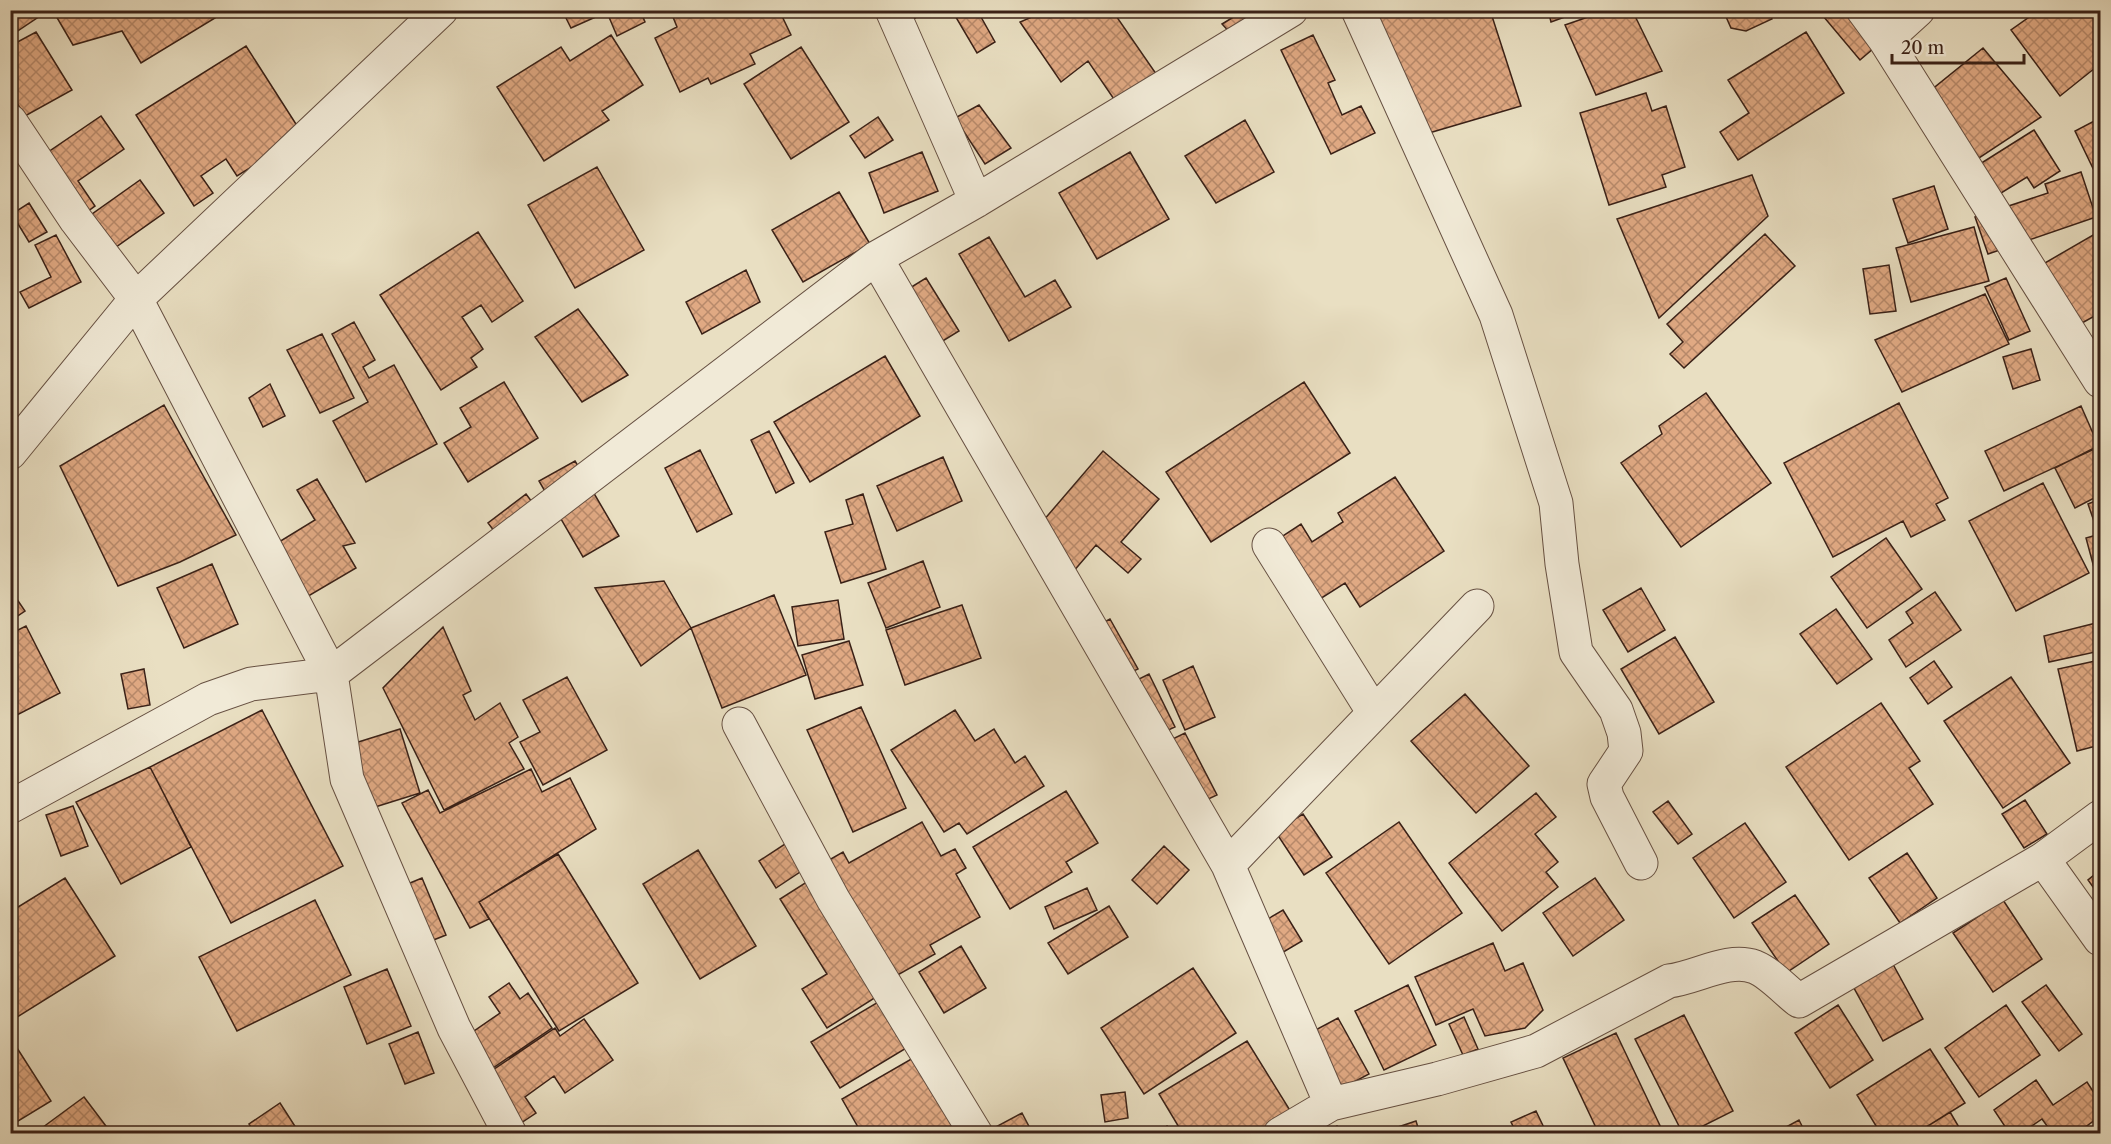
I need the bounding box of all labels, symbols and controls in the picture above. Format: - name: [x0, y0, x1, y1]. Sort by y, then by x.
- scale bar: [1892, 27, 2024, 65]
- text: 20 m: [1901, 37, 1945, 59]

